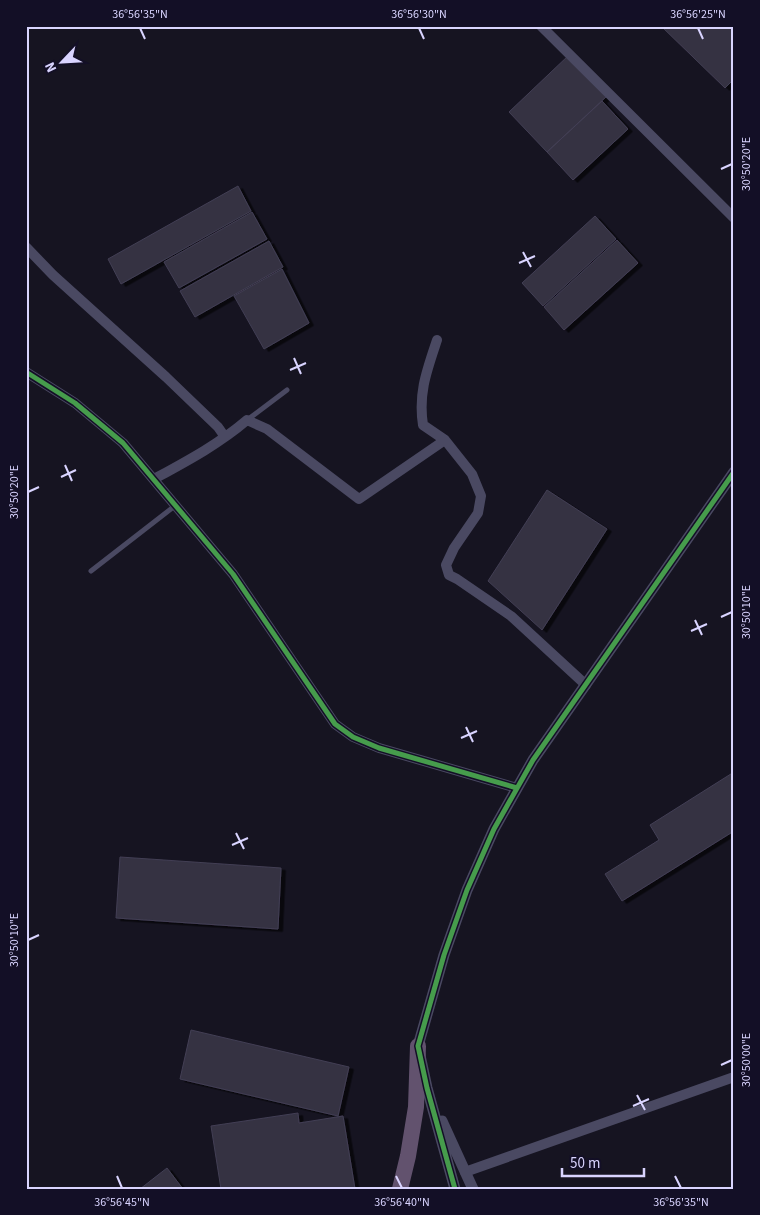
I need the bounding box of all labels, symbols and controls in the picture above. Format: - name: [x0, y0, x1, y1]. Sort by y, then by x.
- text: 36°56'35"N: [112, 6, 168, 23]
- text: 36°56'30"N: [391, 6, 447, 23]
- text: 36°56'25"N: [670, 6, 726, 23]
- north arrow: [38, 38, 88, 88]
- text: N: [40, 59, 62, 76]
- text: 30°50'20"E: [738, 137, 755, 191]
- text: 30°50'20"E: [6, 465, 23, 519]
- text: 30°50'10"E: [738, 585, 755, 639]
- text: 30°50'10"E: [6, 913, 23, 967]
- text: 30°50'00"E: [738, 1033, 755, 1087]
- scale bar: [562, 1145, 645, 1177]
- text: 50 m: [570, 1153, 600, 1174]
- text: 36°56'45"N: [94, 1194, 150, 1211]
- text: 36°56'40"N: [374, 1194, 430, 1211]
- text: 36°56'35"N: [653, 1194, 709, 1211]

